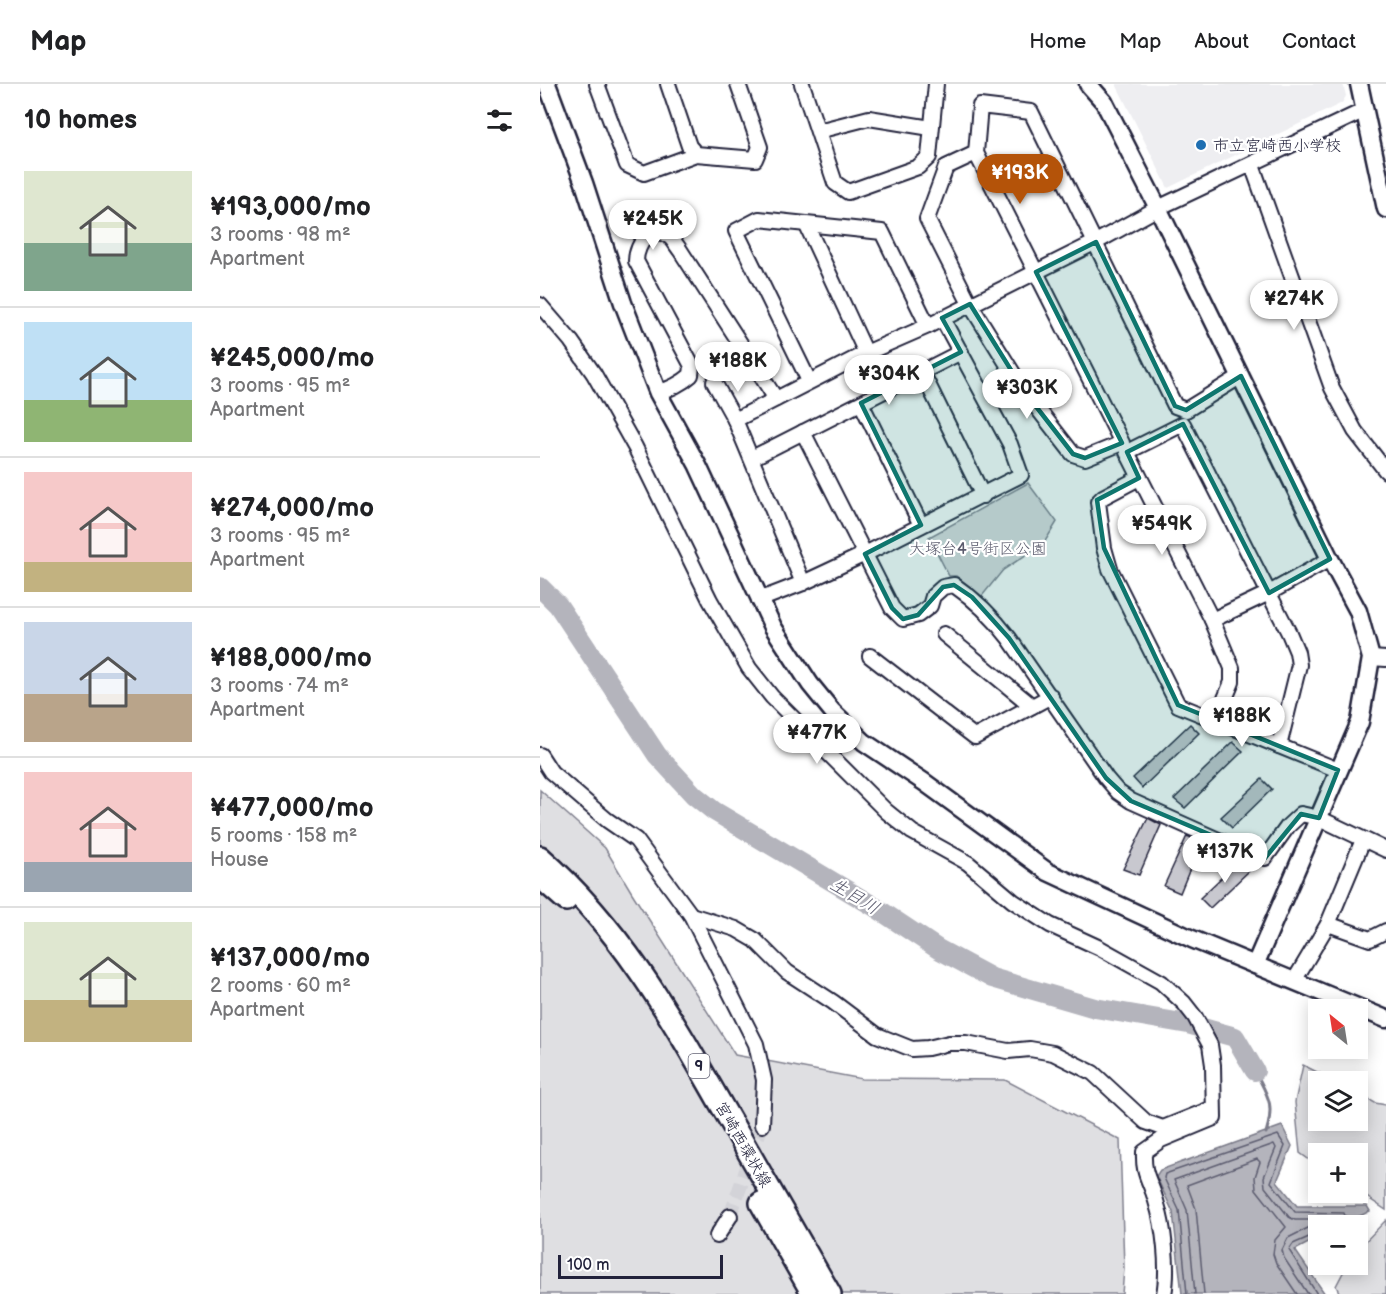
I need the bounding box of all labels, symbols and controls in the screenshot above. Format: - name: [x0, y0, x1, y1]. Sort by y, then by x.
- text: Map: [30, 25, 86, 58]
- text: Home: [1029, 29, 1086, 54]
- text: Map: [1119, 29, 1161, 54]
- text: About: [1194, 29, 1249, 54]
- text: Contact: [1282, 29, 1356, 54]
- icon: filters: [483, 104, 516, 137]
- text: 10 homes: [24, 105, 137, 136]
- place label: 市立宮崎西小学校: [1213, 137, 1341, 156]
- marker: 市立宮崎西小学校: [1194, 138, 1208, 152]
- pin: ¥193K: [978, 154, 1062, 205]
- text: ¥193K: [991, 161, 1049, 185]
- text: ¥193,000/mo: [210, 192, 371, 223]
- icon: home: [72, 195, 144, 267]
- pin: ¥245K: [611, 200, 695, 251]
- text: ¥245K: [623, 207, 683, 231]
- text: 3 rooms · 98 m²: [210, 223, 351, 247]
- text: Apartment: [210, 247, 305, 271]
- pin: ¥274K: [1252, 280, 1336, 331]
- text: ¥274K: [1264, 287, 1324, 311]
- pin: ¥188K: [696, 342, 780, 393]
- text: ¥245,000/mo: [210, 343, 374, 374]
- icon: home: [72, 346, 144, 418]
- text: ¥188K: [709, 349, 767, 373]
- pin: ¥304K: [847, 355, 931, 406]
- text: ¥304K: [858, 362, 920, 386]
- pin: ¥303K: [985, 369, 1069, 420]
- text: 3 rooms · 95 m²: [210, 374, 350, 398]
- text: ¥303K: [996, 376, 1058, 400]
- text: Apartment: [210, 398, 305, 422]
- text: ¥274,000/mo: [210, 493, 374, 524]
- icon: home: [72, 496, 144, 568]
- pin: ¥549K: [1120, 505, 1204, 556]
- text: ¥549K: [1132, 512, 1192, 536]
- text: 3 rooms · 95 m²: [210, 524, 350, 548]
- park label: 大塚台4号街区公園: [909, 540, 1047, 559]
- text: Apartment: [210, 548, 305, 572]
- text: ¥188,000/mo: [210, 643, 372, 674]
- icon: home: [72, 646, 144, 718]
- text: 3 rooms · 74 m²: [210, 674, 349, 698]
- pin: ¥188K: [1200, 697, 1284, 748]
- text: Apartment: [210, 698, 305, 722]
- text: ¥188K: [1213, 704, 1271, 728]
- pin: ¥477K: [775, 714, 859, 765]
- text: ¥477K: [787, 721, 847, 745]
- text: ¥477,000/mo: [210, 793, 374, 824]
- icon: home: [72, 796, 144, 868]
- text: 5 rooms · 158 m²: [210, 824, 357, 848]
- pin: ¥137K: [1183, 833, 1267, 884]
- text: ¥137K: [1196, 840, 1254, 864]
- text: House: [210, 848, 269, 872]
- water label: 生目川: [826, 874, 883, 919]
- text: ¥137,000/mo: [210, 943, 370, 974]
- icon: home: [72, 946, 144, 1018]
- text: 2 rooms · 60 m²: [210, 974, 351, 998]
- text: Apartment: [210, 998, 305, 1022]
- north arrow: [1308, 999, 1368, 1059]
- map controls: [1308, 999, 1368, 1275]
- road number: 9: [688, 1054, 710, 1078]
- button: layers: [1308, 1071, 1368, 1131]
- street label: 宮崎西環状線: [710, 1098, 775, 1191]
- button: +: [1308, 1143, 1368, 1203]
- button: −: [1308, 1215, 1368, 1275]
- scale bar: [558, 1252, 723, 1280]
- text: 100 m: [567, 1256, 610, 1275]

